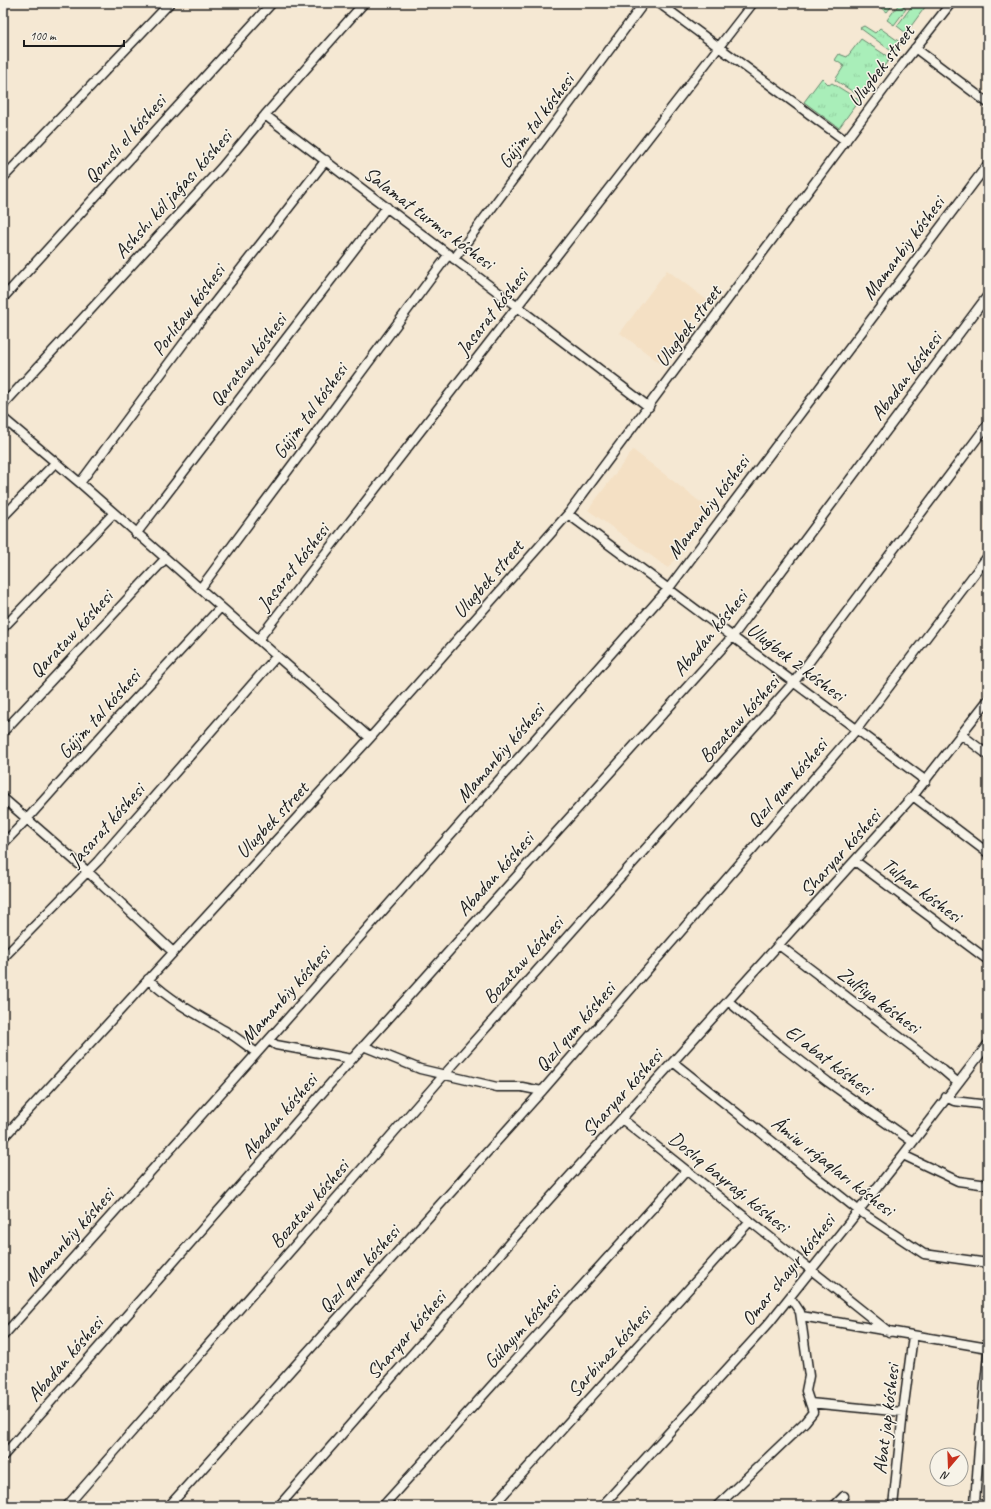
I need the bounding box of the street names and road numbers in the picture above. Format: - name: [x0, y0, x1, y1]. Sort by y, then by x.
- street label: Ulugbek street: [842, 18, 921, 112]
- street label: Gújim tal kóshesi: [492, 67, 581, 173]
- street label: Qonıslı el kóshesi: [79, 88, 173, 189]
- street label: Ashshı kól jaǵası kóshesi: [109, 123, 239, 263]
- street label: Salamat turmıs kóshesi: [359, 161, 501, 276]
- street label: Mamanbiy kóshesi: [856, 190, 951, 305]
- street label: Porlıtaw kóshesi: [146, 258, 232, 361]
- street label: Jasarat kóshesi: [450, 262, 535, 361]
- street label: Ulugbek street: [649, 278, 728, 372]
- street label: Qarataw kóshesi: [204, 307, 294, 412]
- street label: Abadan kóshesi: [865, 325, 949, 425]
- street label: Gújim tal kóshesi: [267, 356, 354, 464]
- street label: Mamanbiy kóshesi: [661, 449, 756, 564]
- street label: Jasarat kóshesi: [251, 517, 336, 616]
- street label: Ulugbek street: [447, 533, 530, 623]
- street label: Qarataw kóshesi: [24, 583, 120, 683]
- street label: Abadan kóshesi: [667, 583, 755, 681]
- street label: Uluǵbek 2 kóshesi: [742, 617, 852, 708]
- street label: Gújim tal kóshesi: [52, 662, 147, 764]
- street label: Bozataw kóshesi: [693, 668, 786, 768]
- street label: Mamanbiy kóshesi: [450, 697, 551, 808]
- street label: Qızıl qum kóshesi: [741, 731, 834, 833]
- street label: Ulugbek street: [230, 775, 315, 864]
- street label: Jasarat kóshesi: [61, 776, 151, 873]
- street label: Sharyar kóshesi: [794, 802, 887, 902]
- street label: Abadan kóshesi: [451, 825, 541, 921]
- street label: Tulpar kóshesi: [877, 852, 969, 929]
- street label: Bozataw kóshesi: [477, 909, 570, 1009]
- street label: Mamanbiy kóshesi: [235, 939, 337, 1049]
- street label: Zulfiya kóshesi: [833, 961, 927, 1041]
- street label: Qızıl qum kóshesi: [529, 975, 622, 1077]
- street label: El abat kóshesi: [780, 1019, 879, 1102]
- street label: Sharyar kóshesi: [576, 1042, 669, 1142]
- street label: Abadan kóshesi: [235, 1067, 324, 1164]
- street label: Ámiw ırǵaqları kóshesi: [767, 1110, 901, 1223]
- street label: Doslıq bayraǵı kóshesi: [664, 1126, 796, 1240]
- street label: Bozataw kóshesi: [264, 1153, 356, 1253]
- street label: Mamanbiy kóshesi: [19, 1181, 121, 1291]
- street label: Omar shayır kóshesi: [735, 1207, 842, 1331]
- street label: Qızıl qum kóshesi: [313, 1218, 407, 1318]
- street label: Gúlayım kóshesi: [478, 1279, 567, 1374]
- street label: Sharyar kóshesi: [361, 1284, 453, 1385]
- street label: Sarbinaz kóshesi: [562, 1300, 658, 1403]
- street label: Abadan kóshesi: [21, 1310, 110, 1407]
- street label: Abat jap kóshesi: [867, 1360, 905, 1475]

